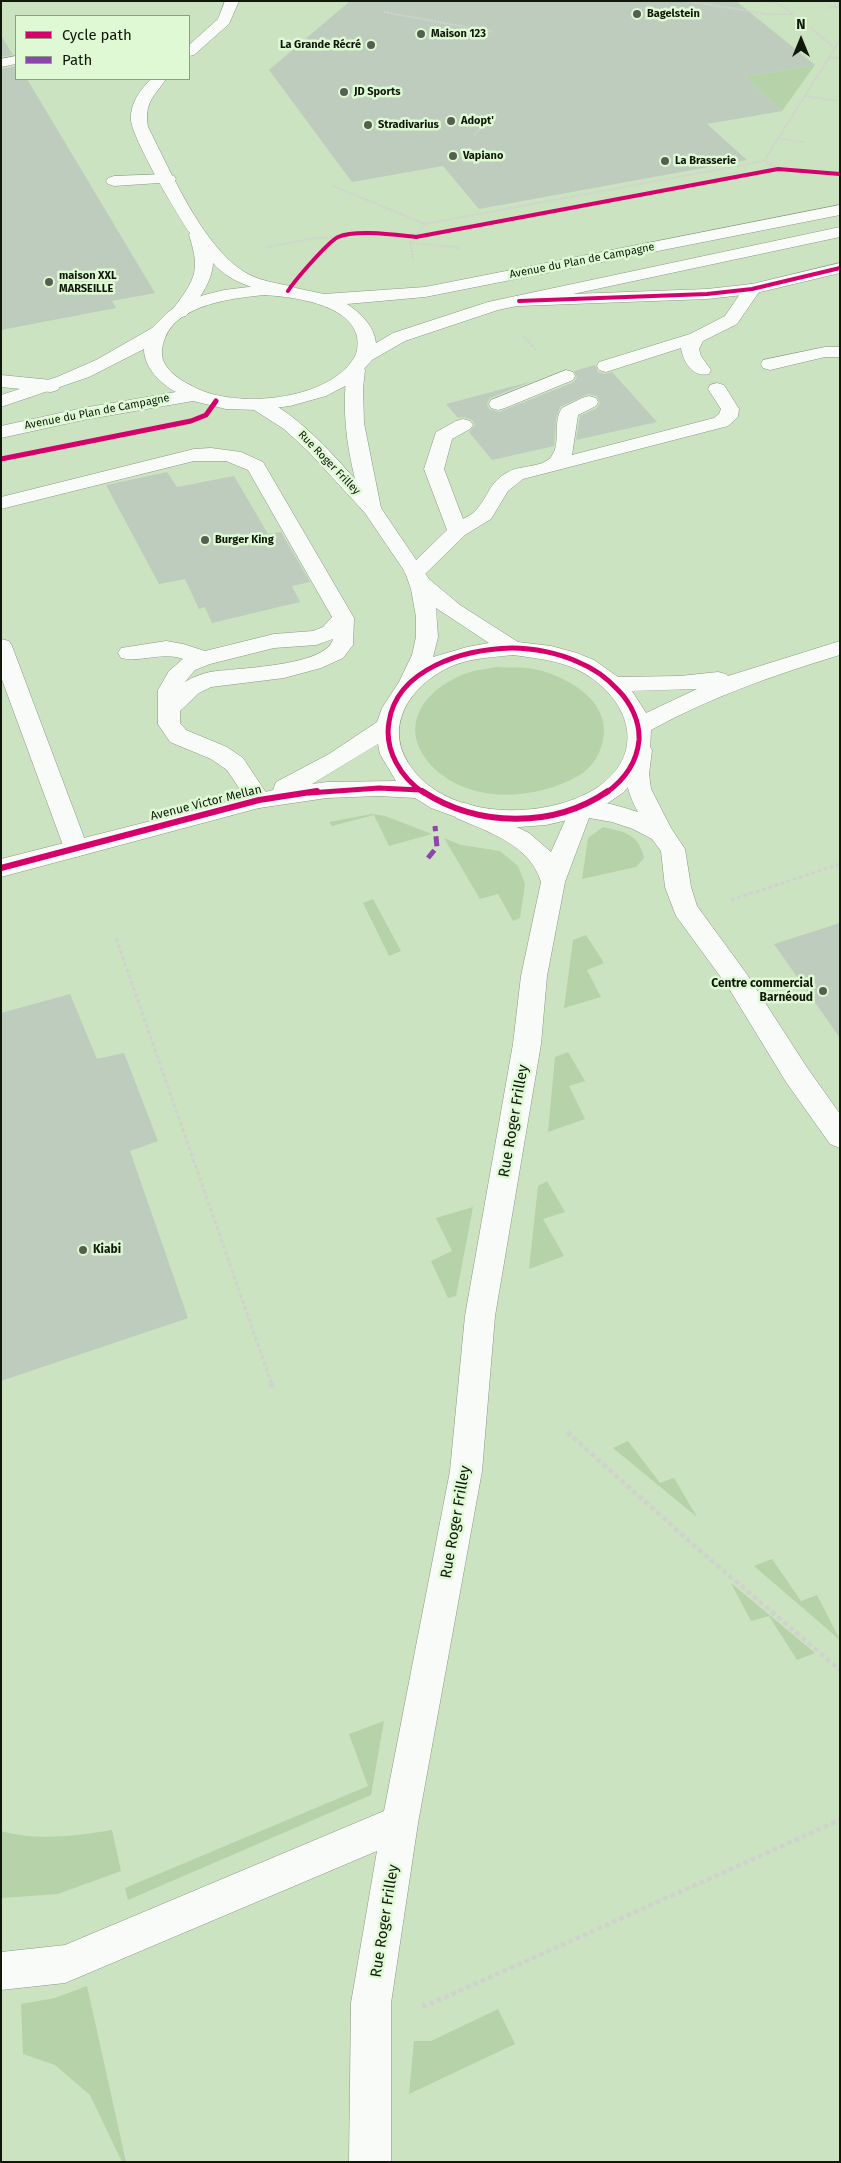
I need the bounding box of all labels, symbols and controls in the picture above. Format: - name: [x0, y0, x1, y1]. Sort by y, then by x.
- place label: Bagelstein: [647, 7, 700, 21]
- marker: Bagelstein: [631, 8, 643, 20]
- legend: [15, 15, 190, 80]
- north arrow: [776, 15, 826, 65]
- text: N: [796, 16, 806, 33]
- text: Cycle path: [62, 26, 132, 44]
- place label: Maison 123: [431, 27, 486, 41]
- marker: Maison 123: [415, 28, 427, 40]
- place label: La Grande Récré: [280, 38, 361, 52]
- marker: La Grande Récré: [365, 39, 377, 51]
- text: Path: [62, 51, 92, 69]
- place label: JD Sports: [354, 85, 401, 99]
- marker: JD Sports: [338, 86, 350, 98]
- place label: Adopt': [461, 114, 494, 128]
- marker: Adopt': [445, 115, 457, 127]
- place label: Stradivarius: [378, 118, 439, 132]
- marker: Stradivarius: [362, 119, 374, 131]
- place label: Vapiano: [463, 149, 503, 163]
- marker: Vapiano: [447, 150, 459, 162]
- place label: La Brasserie: [675, 154, 736, 168]
- marker: La Brasserie: [659, 155, 671, 167]
- street label: Avenue du Plan de Campagne: [508, 240, 656, 282]
- place label: maison XXL MARSEILLE: [59, 269, 117, 295]
- marker: maison XXL MARSEILLE: [43, 276, 55, 288]
- street label: Avenue du Plan de Campagne: [23, 391, 171, 433]
- street label: Rue Roger Frilley: [295, 428, 363, 498]
- place label: Burger King: [215, 533, 274, 547]
- marker: Burger King: [199, 534, 211, 546]
- street label: Avenue Victor Mellan: [149, 782, 263, 824]
- place label: Centre commercial Barnéoud: [711, 977, 813, 1005]
- marker: Centre commercial Barnéoud: [817, 985, 829, 997]
- street label: Rue Roger Frilley: [495, 1063, 533, 1179]
- place label: Kiabi: [93, 1243, 121, 1257]
- marker: Kiabi: [77, 1244, 89, 1256]
- street label: Rue Roger Frilley: [437, 1464, 475, 1580]
- street label: Rue Roger Frilley: [367, 1863, 403, 1979]

